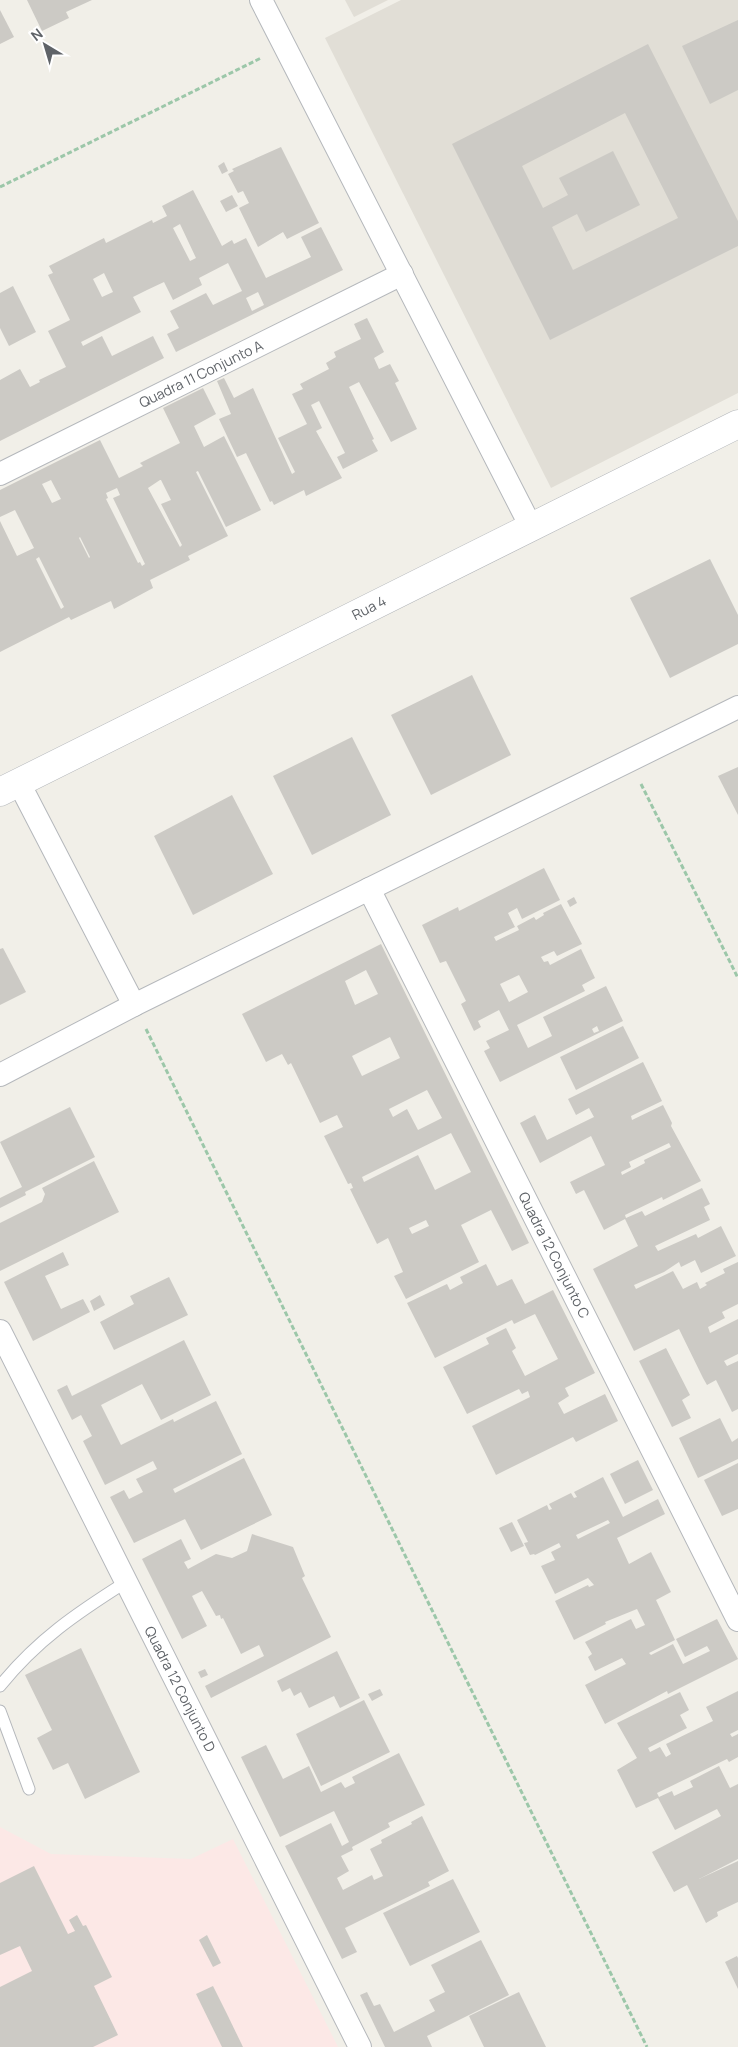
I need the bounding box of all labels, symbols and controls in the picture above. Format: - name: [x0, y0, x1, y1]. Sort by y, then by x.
- north arrow: [20, 20, 70, 70]
- text: N: [27, 24, 47, 45]
- street label: Quadra 11 Conjunto A: [136, 335, 266, 412]
- street label: Rua 4: [348, 591, 389, 624]
- street label: Quadra 12 Conjunto C: [514, 1188, 595, 1321]
- street label: Quadra 12 Conjunto D: [141, 1623, 220, 1755]

